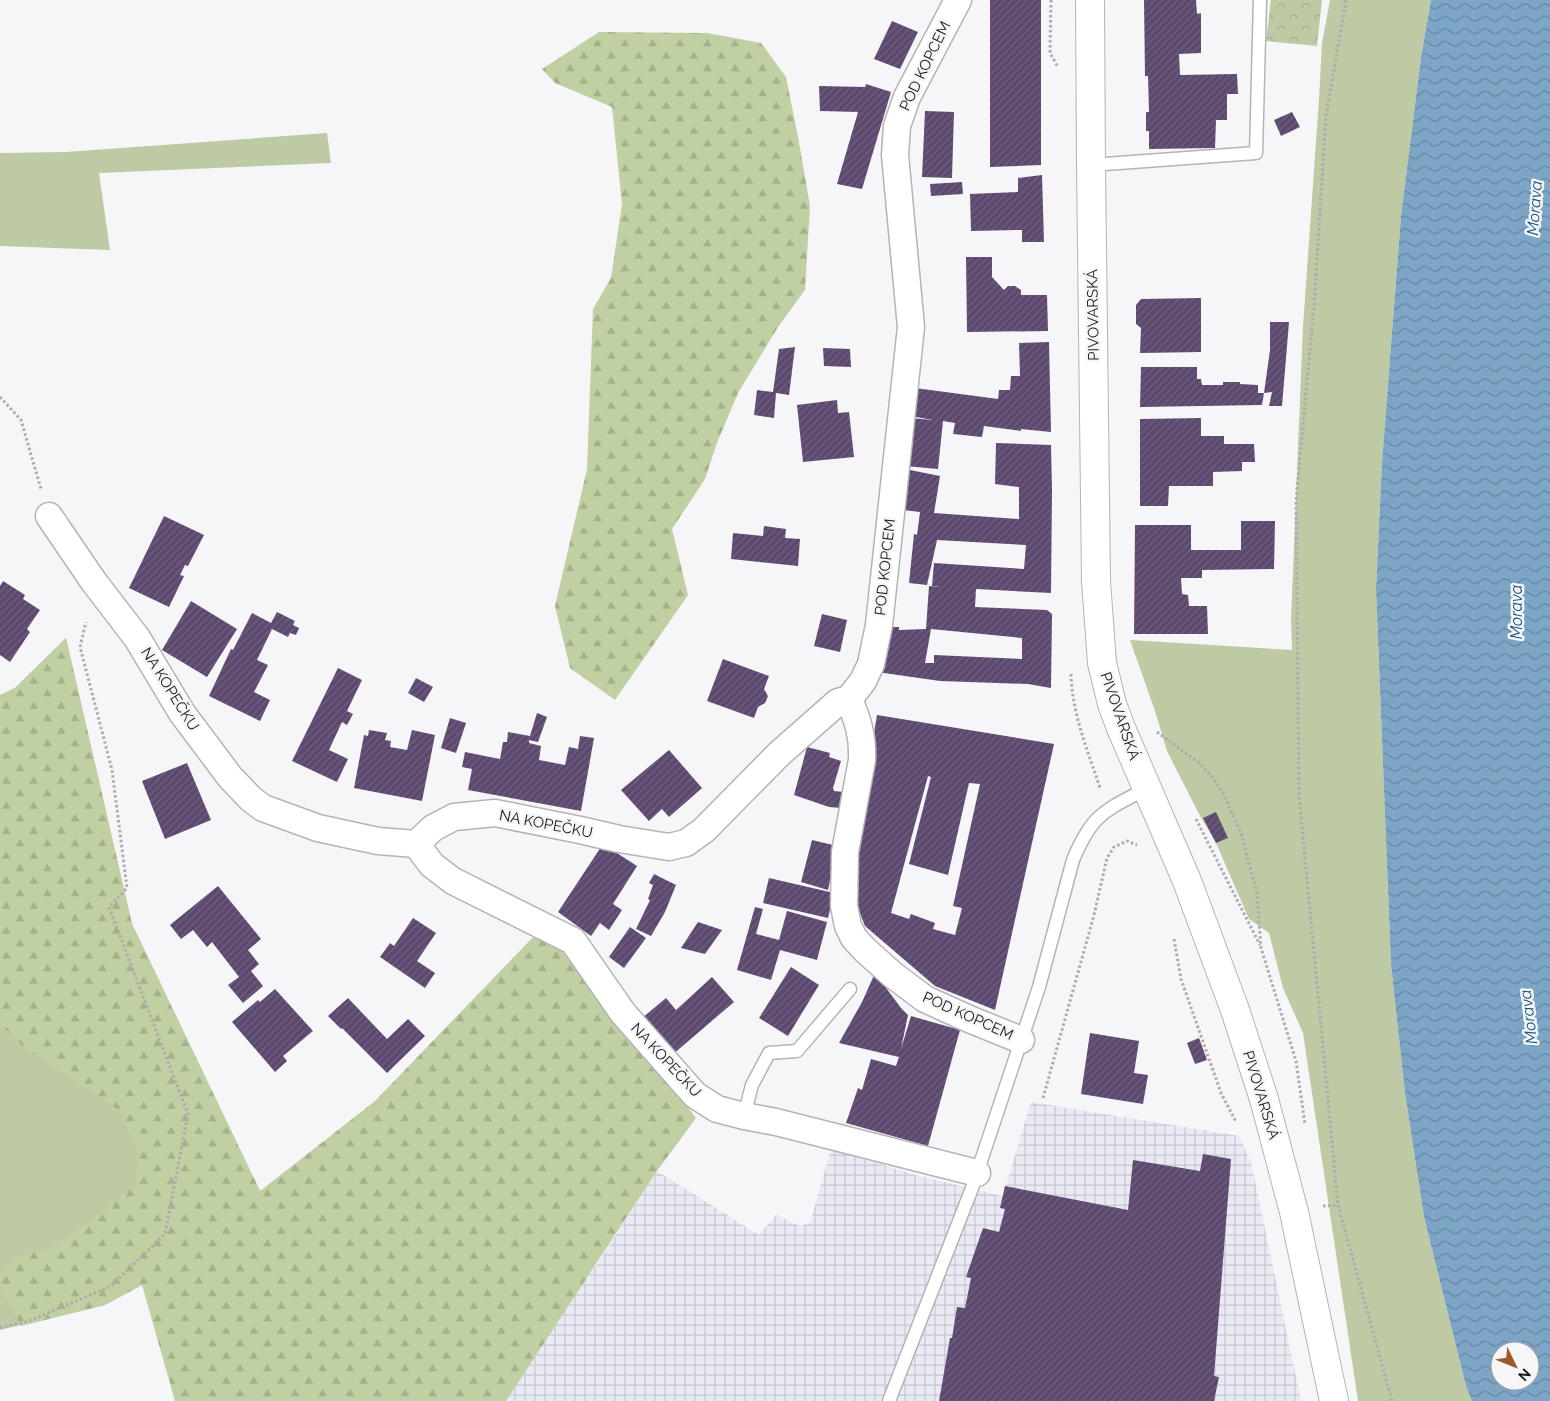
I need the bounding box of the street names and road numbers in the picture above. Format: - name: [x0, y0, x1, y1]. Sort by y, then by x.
- street label: POD KOPCEM: [896, 18, 954, 114]
- street label: PIVOVARSKÁ: [1083, 269, 1103, 361]
- street label: POD KOPCEM: [871, 518, 899, 616]
- street label: NA KOPEČKU: [137, 643, 204, 734]
- street label: PIVOVARSKÁ: [1097, 670, 1143, 762]
- street label: NA KOPEČKU: [498, 805, 594, 842]
- street label: POD KOPCEM: [920, 988, 1016, 1044]
- street label: NA KOPEČKU: [627, 1018, 706, 1101]
- street label: PIVOVARSKÁ: [1239, 1048, 1283, 1142]

